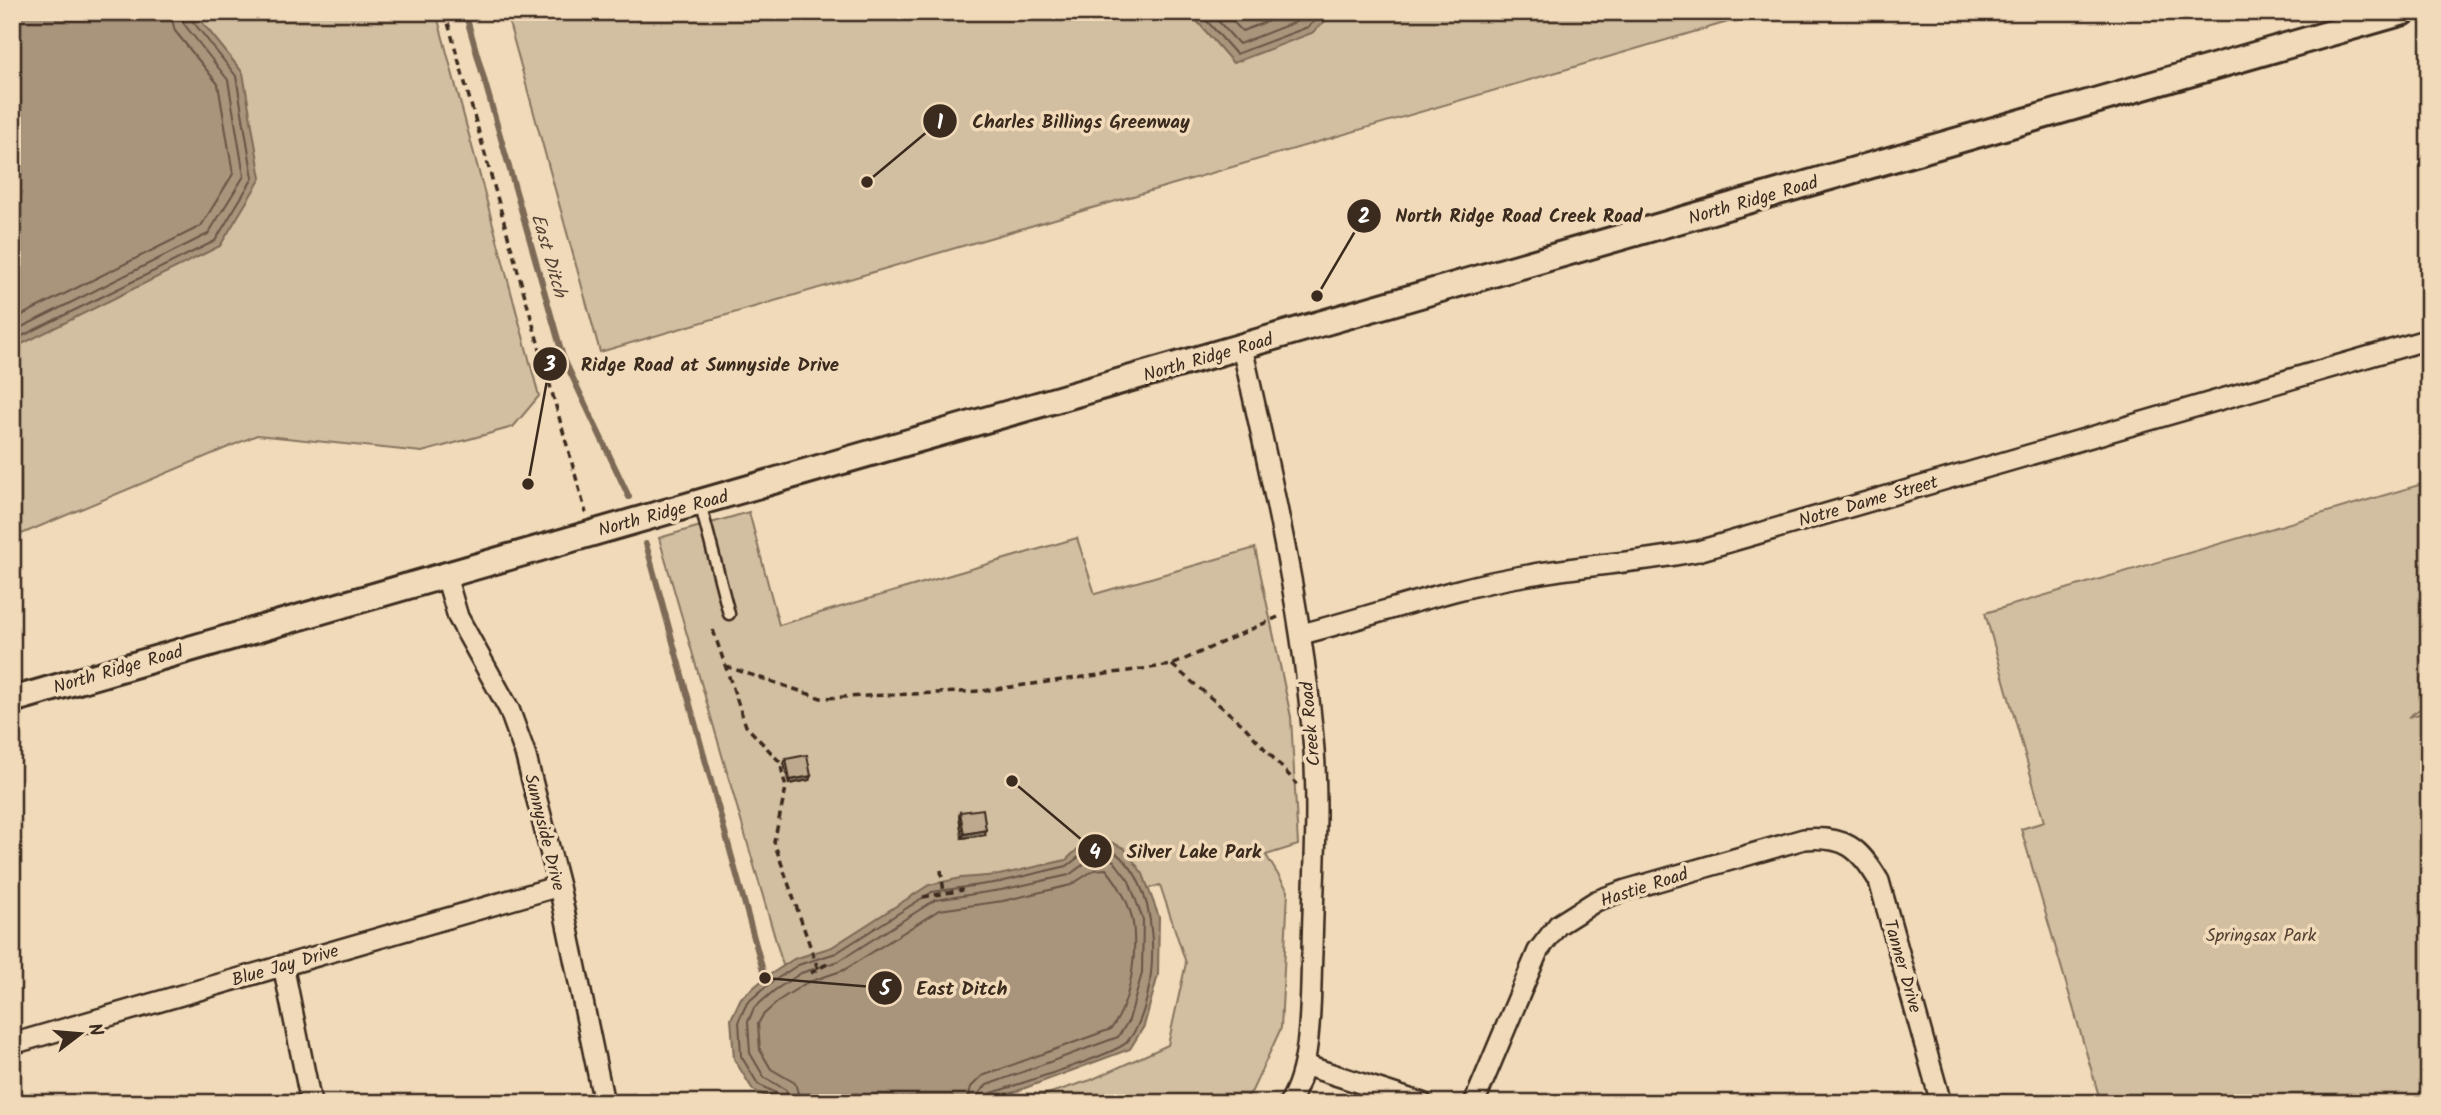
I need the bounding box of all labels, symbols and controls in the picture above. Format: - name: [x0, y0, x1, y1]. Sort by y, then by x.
- callout: Charles Billings Greenway: [923, 101, 1203, 141]
- text: 1: [937, 107, 944, 140]
- text: Charles Billings Greenway: [972, 108, 1190, 138]
- street label: North Ridge Road: [1685, 169, 1823, 234]
- callout: North Ridge Road Creek Road: [1347, 196, 1657, 236]
- text: 2: [1358, 201, 1370, 234]
- text: North Ridge Road Creek Road: [1395, 202, 1644, 232]
- water label: East Ditch: [522, 210, 575, 303]
- street label: North Ridge Road: [1140, 326, 1278, 391]
- callout: Ridge Road at Sunnyside Drive: [532, 344, 853, 384]
- text: 3: [543, 349, 556, 382]
- text: Ridge Road at Sunnyside Drive: [581, 351, 839, 381]
- street label: Notre Dame Street: [1795, 468, 1943, 536]
- street label: North Ridge Road: [595, 483, 733, 546]
- street label: North Ridge Road: [50, 638, 188, 703]
- street label: Creek Road: [1293, 679, 1330, 767]
- street label: Sunnyside Drive: [515, 771, 572, 894]
- callout: Silver Lake Park: [1077, 831, 1275, 871]
- text: 4: [1089, 837, 1101, 870]
- text: Silver Lake Park: [1127, 838, 1262, 868]
- street label: Hastie Road: [1597, 860, 1693, 916]
- street label: Tanner Drive: [1874, 916, 1929, 1017]
- park label: Springsax Park: [2206, 922, 2317, 951]
- street label: Blue Jay Drive: [229, 937, 342, 996]
- callout: East Ditch: [868, 968, 1022, 1008]
- text: 5: [879, 973, 893, 1006]
- text: East Ditch: [916, 975, 1008, 1005]
- north arrow: [46, 1000, 116, 1070]
- text: N: [78, 1020, 110, 1040]

